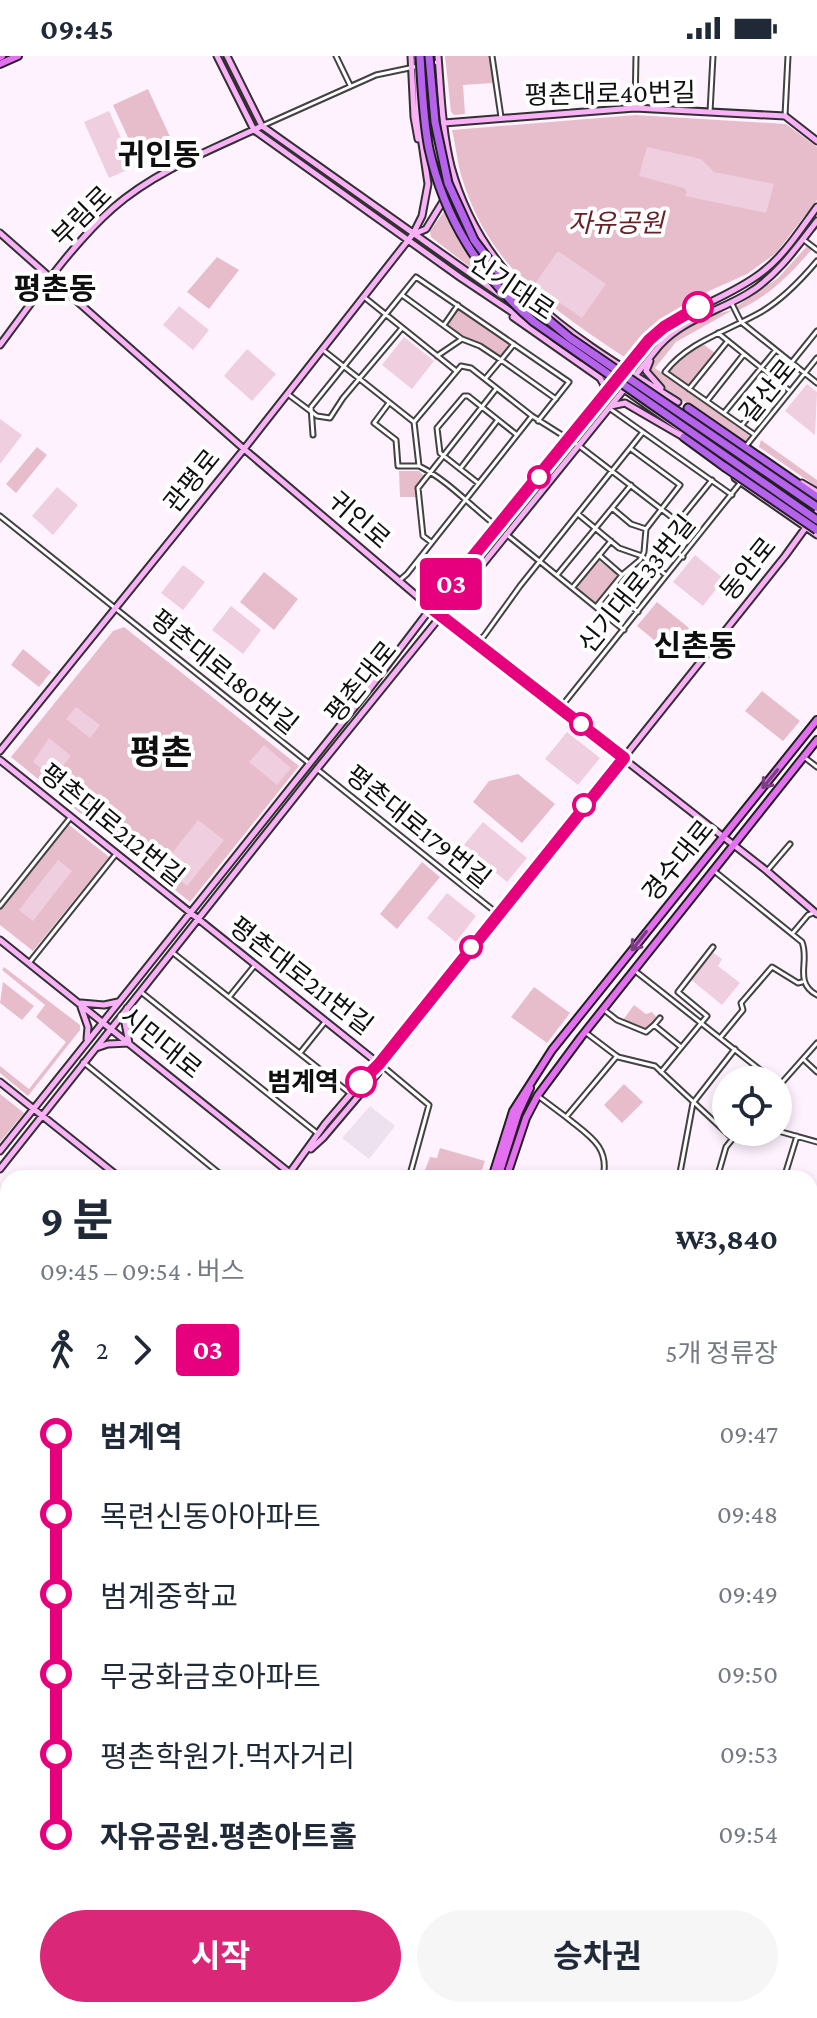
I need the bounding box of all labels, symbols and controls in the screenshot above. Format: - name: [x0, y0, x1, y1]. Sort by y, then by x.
- text: 09:45: [40, 12, 114, 45]
- street label: 평촌대로40번길: [524, 78, 696, 110]
- district label: 귀인동: [118, 138, 200, 171]
- street label: 부림로: [46, 180, 118, 252]
- park label: 자유공원: [568, 209, 666, 238]
- street label: 신기대로: [464, 248, 560, 326]
- district label: 평촌동: [14, 272, 96, 305]
- unlabelled marker: [683, 292, 713, 322]
- street label: 갈산로: [734, 354, 802, 428]
- street label: 관평로: [158, 444, 226, 518]
- unlabelled marker: [528, 466, 550, 488]
- street label: 귀인로: [322, 486, 396, 554]
- street label: 신기대로33번길: [573, 510, 701, 658]
- street label: 동안로: [714, 532, 782, 606]
- line badge: 03: [415, 558, 487, 610]
- text: 03: [436, 568, 466, 599]
- street label: 평촌대로180번길: [145, 604, 303, 740]
- district label: 신촌동: [654, 629, 736, 662]
- street label: 평촌대로: [320, 636, 402, 728]
- unlabelled marker: [570, 713, 592, 735]
- district label: 평촌: [130, 734, 192, 771]
- street label: 평촌대로212번길: [34, 758, 190, 892]
- street label: 평촌대로179번길: [340, 760, 496, 894]
- one-way arrow: [761, 768, 779, 789]
- unlabelled marker: [573, 794, 595, 816]
- street label: 경수대로: [637, 815, 719, 907]
- street label: 평촌대로211번길: [224, 911, 378, 1041]
- one-way arrow: [630, 930, 648, 951]
- unlabelled marker: [460, 936, 482, 958]
- street label: 시민대로: [115, 1002, 207, 1084]
- map controls: [712, 1066, 792, 1146]
- button: locate: [712, 1066, 792, 1146]
- marker: 범계역: [346, 1067, 376, 1097]
- place label: 범계역: [267, 1068, 339, 1097]
- text: 9 분: [40, 1196, 113, 1244]
- text: ₩3,840: [675, 1222, 778, 1255]
- text: 09:45 – 09:54 · 버스: [40, 1257, 245, 1286]
- icon: walk: [40, 1328, 84, 1372]
- icon: forward: [120, 1328, 164, 1372]
- text: 03: [192, 1334, 223, 1365]
- text: 2: [96, 1336, 108, 1365]
- text: 5개 정류장: [665, 1339, 778, 1368]
- text: 범계역: [100, 1420, 183, 1453]
- text: 09:47: [720, 1420, 778, 1449]
- text: 목련신동아아파트: [100, 1500, 321, 1533]
- text: 09:48: [717, 1500, 778, 1529]
- text: 범계중학교: [100, 1580, 238, 1613]
- text: 09:49: [718, 1580, 778, 1609]
- text: 무궁화금호아파트: [100, 1660, 321, 1693]
- text: 09:50: [717, 1660, 778, 1689]
- text: 평촌학원가.먹자거리: [100, 1740, 355, 1773]
- text: 09:53: [720, 1740, 778, 1769]
- text: 자유공원.평촌아트홀: [100, 1820, 357, 1853]
- text: 09:54: [719, 1820, 778, 1849]
- button: 시작: [40, 1910, 401, 2002]
- button: 승차권: [417, 1910, 778, 2002]

